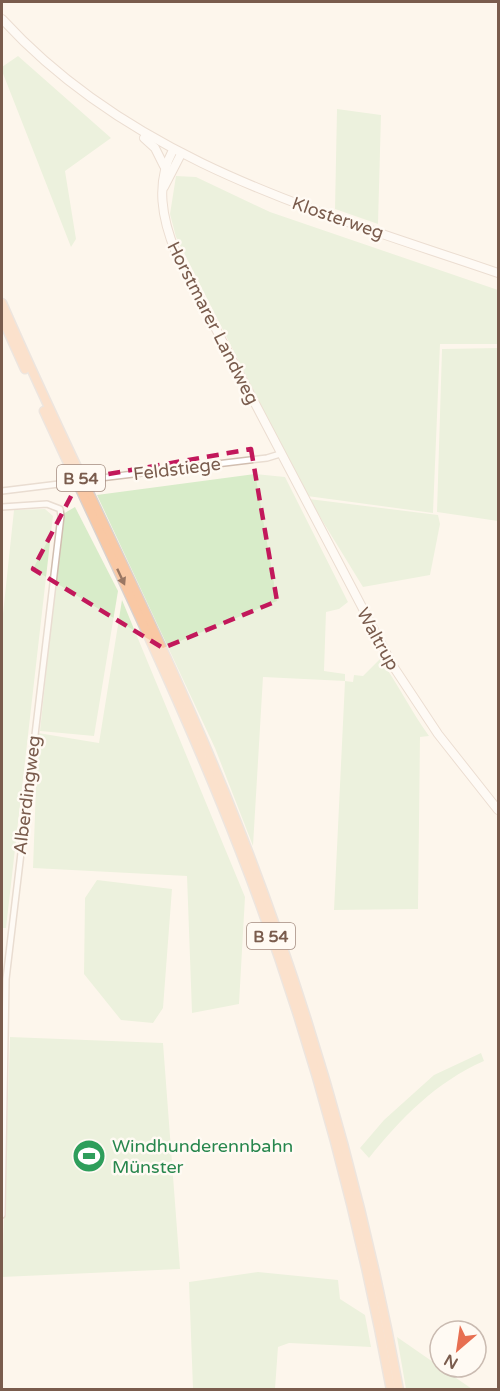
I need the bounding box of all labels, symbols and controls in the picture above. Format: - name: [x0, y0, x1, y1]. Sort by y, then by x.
- street label: Klosterweg: [289, 192, 387, 244]
- street label: Horstmarer Landweg: [162, 238, 264, 408]
- street label: Feldstiege: [132, 453, 222, 485]
- road number: B 54: [57, 465, 105, 491]
- one-way arrow: [116, 569, 125, 586]
- street label: Waltrup: [352, 604, 404, 674]
- street label: Alberdingweg: [9, 734, 45, 856]
- road number: B 54: [247, 923, 295, 949]
- place label: Windhunderennbahn Münster: [112, 1135, 293, 1178]
- sports icon: Windhunderennbahn Münster: [71, 1138, 107, 1174]
- north arrow: [428, 1319, 488, 1379]
- text: N: [441, 1349, 462, 1373]

